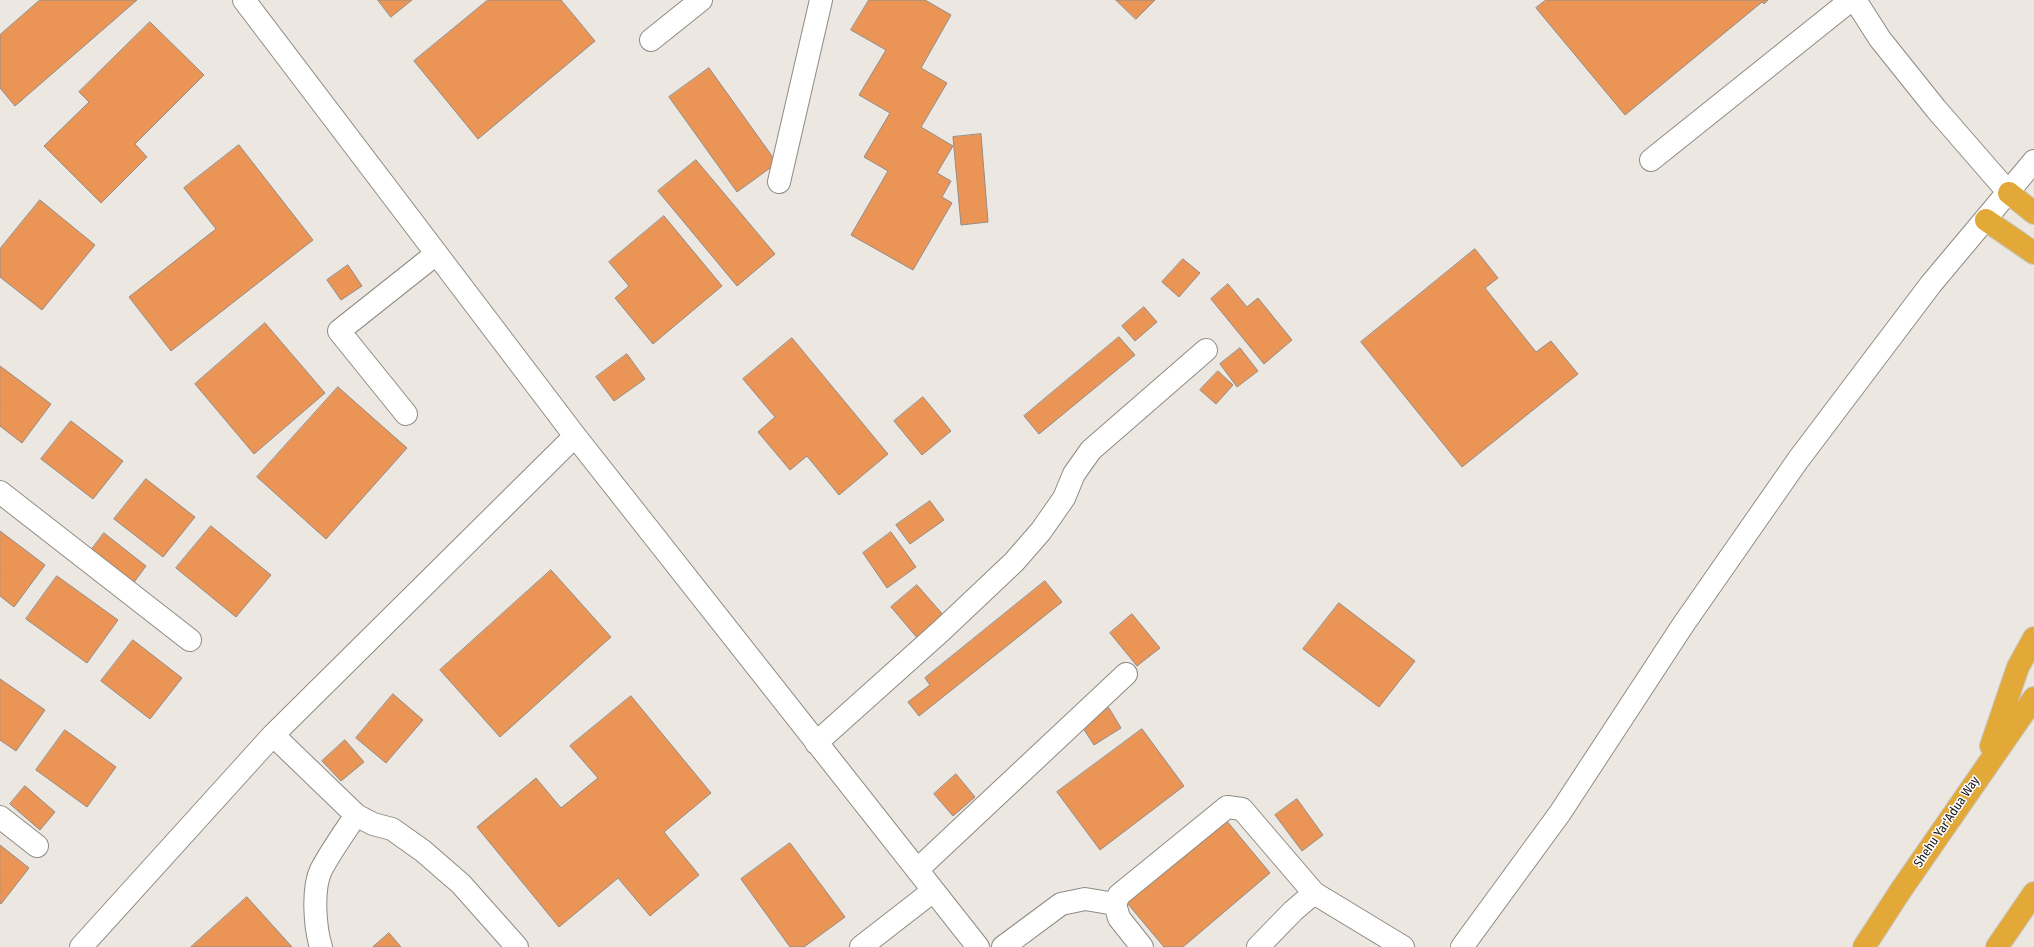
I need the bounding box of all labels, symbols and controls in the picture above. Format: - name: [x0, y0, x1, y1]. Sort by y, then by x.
- street label: Shehu Yar'Adua Way: [1911, 774, 1983, 870]

